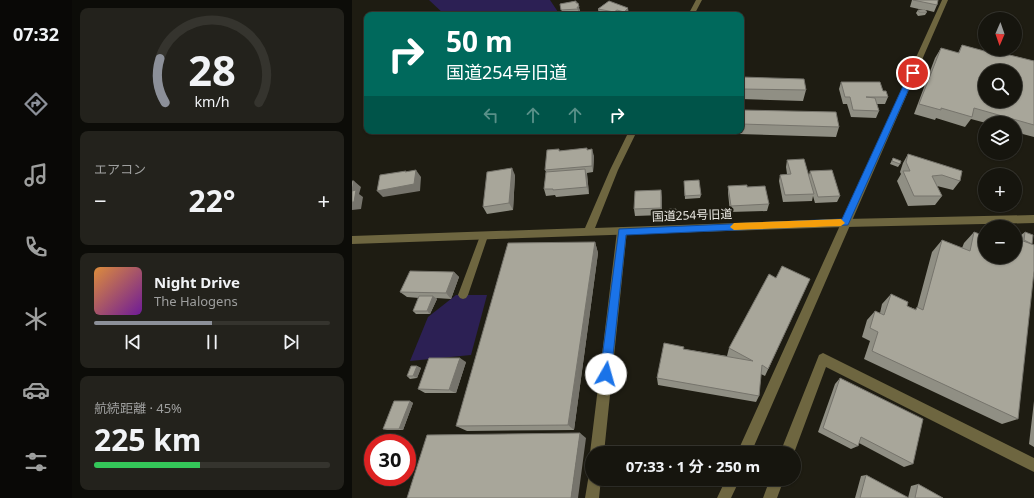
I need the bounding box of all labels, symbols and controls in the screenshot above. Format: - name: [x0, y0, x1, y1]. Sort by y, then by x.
- north arrow: [978, 12, 1022, 56]
- map controls: [978, 12, 1022, 264]
- text: 07:32: [13, 22, 59, 46]
- text: 50 m: [446, 22, 513, 60]
- icon: right: [380, 28, 432, 80]
- text: 28: [188, 42, 236, 98]
- pin: [896, 56, 930, 90]
- text: 国道254号旧道: [446, 60, 567, 84]
- icon: arrive: [902, 62, 924, 84]
- button: search: [978, 64, 1022, 108]
- icon: directions: [22, 90, 50, 118]
- text: km/h: [194, 92, 230, 111]
- icon: left: [480, 104, 502, 126]
- icon: ahead: [522, 104, 544, 126]
- icon: ahead: [564, 104, 586, 126]
- icon: right: [606, 104, 628, 126]
- button: layers: [978, 116, 1022, 160]
- text: エアコン: [94, 160, 146, 178]
- icon: music: [22, 161, 50, 189]
- button: +: [978, 168, 1022, 212]
- text: 22°: [188, 180, 236, 221]
- text: −: [94, 185, 107, 215]
- text: +: [317, 185, 330, 215]
- street label: 国道254号旧道: [651, 205, 733, 225]
- button: −: [978, 220, 1022, 264]
- icon: phone: [22, 233, 50, 261]
- text: Night Drive: [154, 272, 240, 292]
- text: The Halogens: [154, 292, 238, 310]
- icon: climate: [22, 305, 50, 333]
- icon: previous: [122, 331, 144, 353]
- icon: pause: [201, 331, 223, 353]
- icon: next: [280, 331, 302, 353]
- position arrow: [585, 353, 627, 395]
- icon: car: [22, 376, 50, 404]
- text: 航続距離 · 45%: [94, 399, 182, 417]
- text: 225 km: [94, 419, 201, 460]
- speed limit sign: 30: [364, 434, 416, 486]
- icon: filters: [22, 448, 50, 476]
- text: 07:33 · 1 分 · 250 m: [626, 456, 760, 476]

